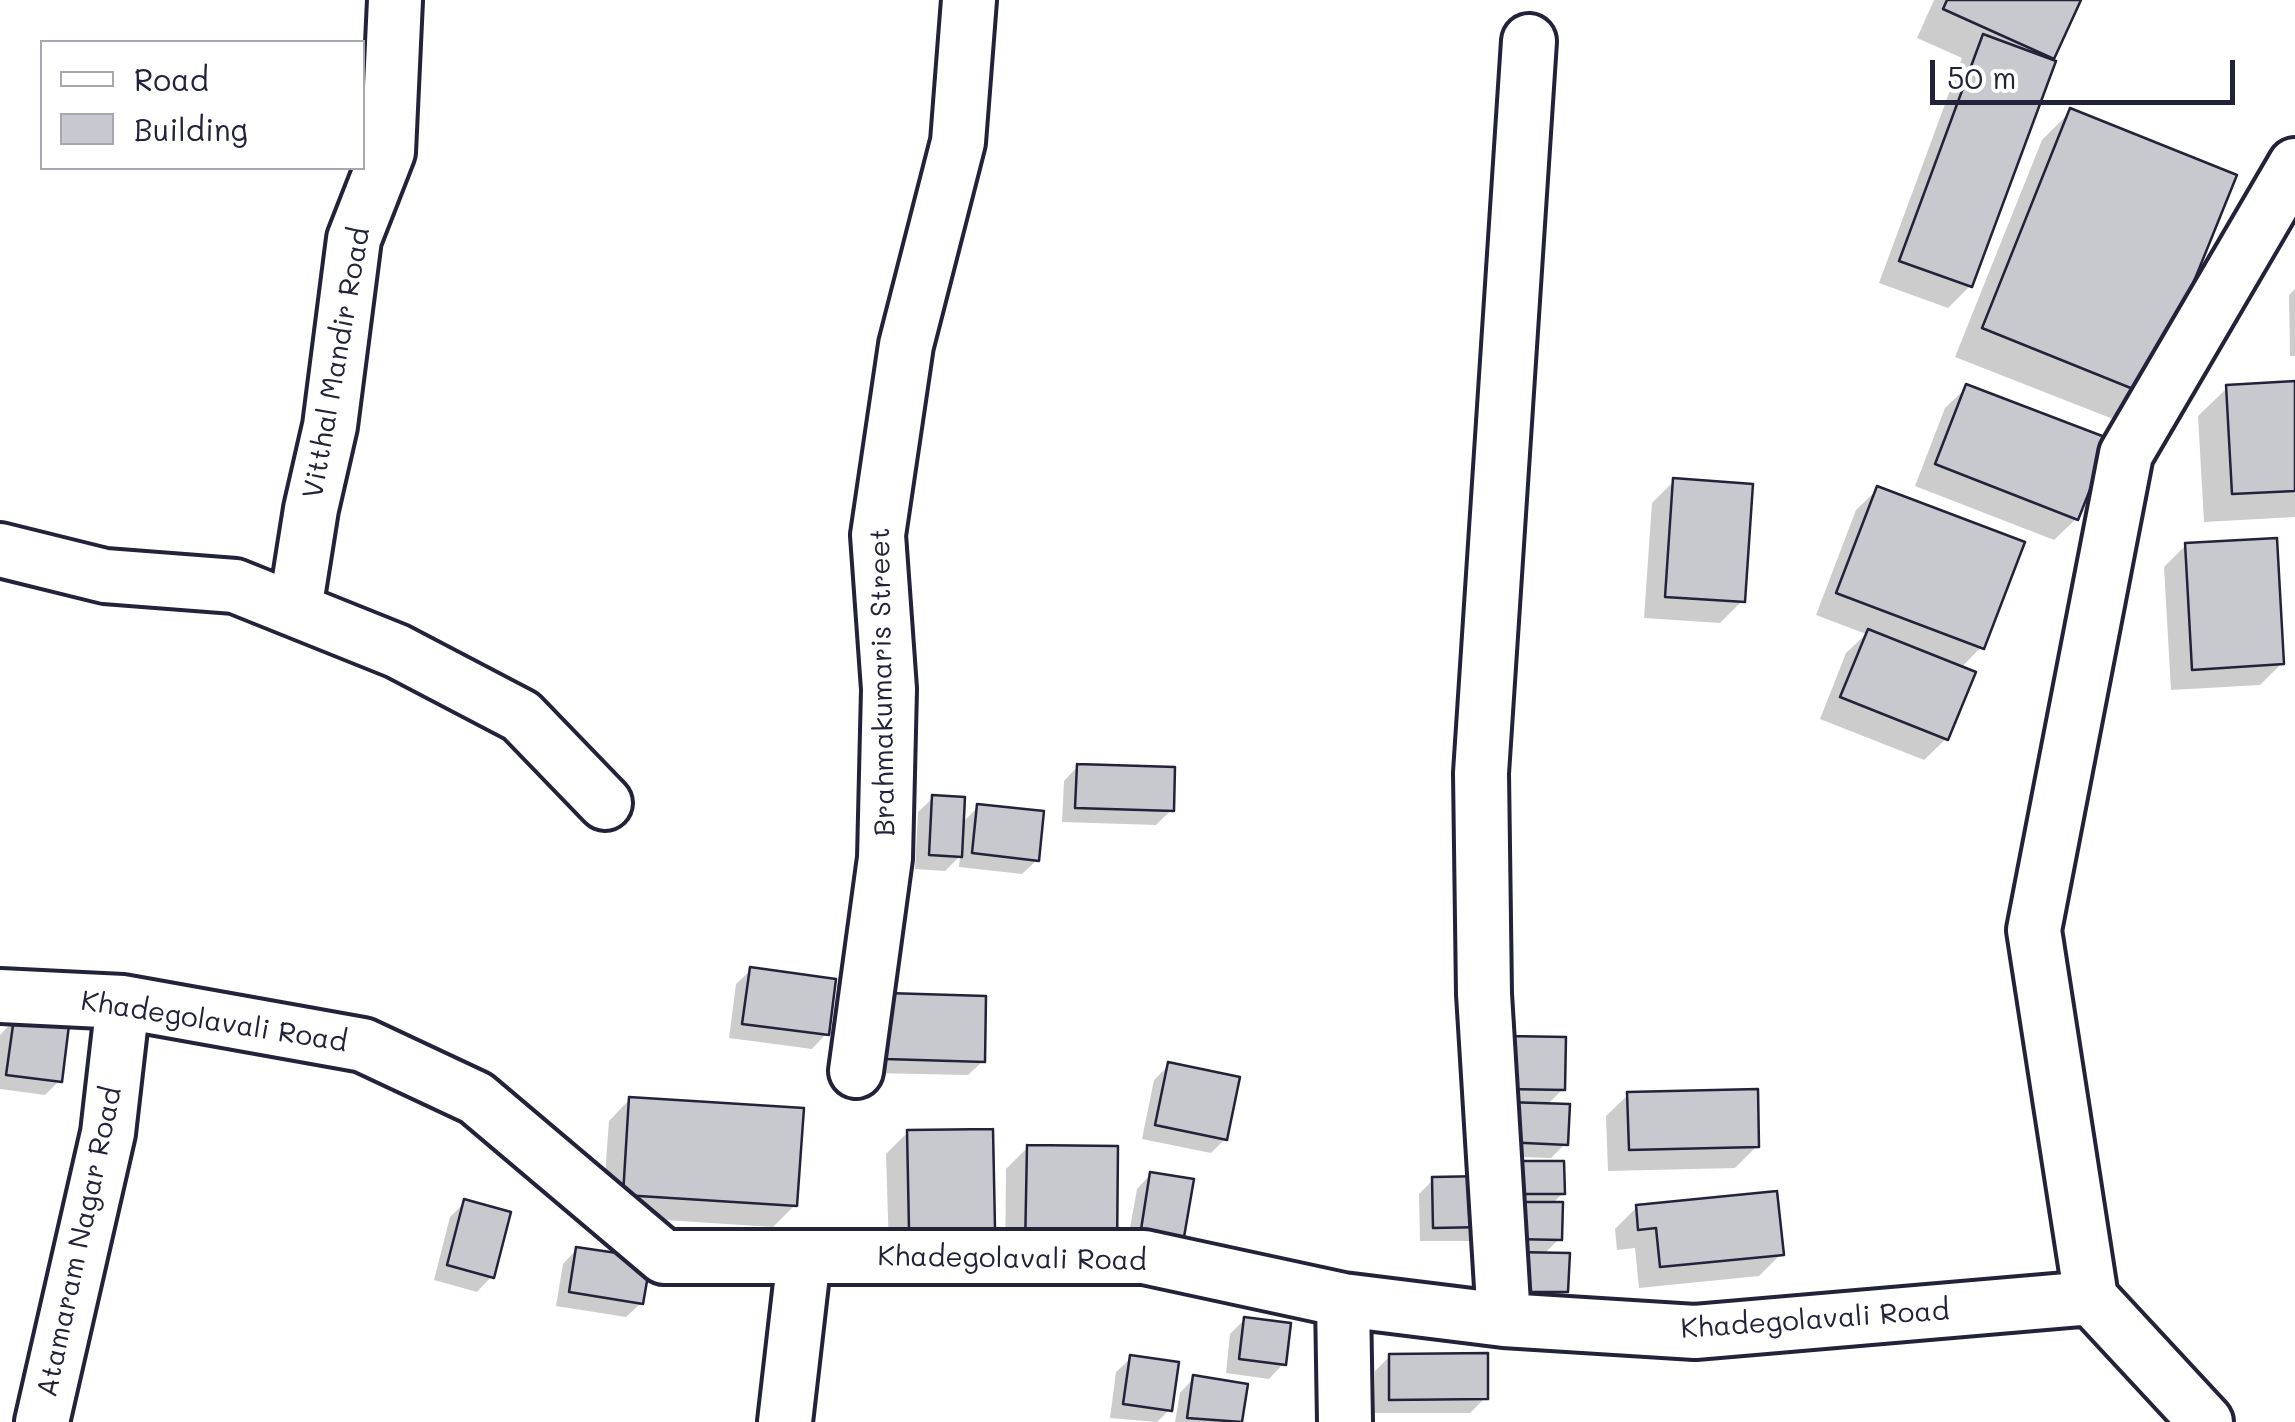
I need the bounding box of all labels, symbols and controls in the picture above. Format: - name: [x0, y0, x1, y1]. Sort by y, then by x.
- legend: [40, 40, 365, 170]
- scale bar: [1935, 40, 2240, 102]
- text: 50 m: [1947, 57, 2017, 97]
- text: Road: [134, 59, 209, 99]
- text: Building: [134, 109, 248, 149]
- street label: Vitthal Mandir Road: [297, 225, 377, 501]
- street label: Brahmakumaris Street: [864, 527, 902, 837]
- street label: Khadegolavali Road: [78, 984, 350, 1060]
- street label: Atamaram Nagar Road: [31, 1084, 129, 1400]
- street label: Khadegolavali Road: [877, 1240, 1147, 1278]
- street label: Khadegolavali Road: [1680, 1294, 1950, 1346]

